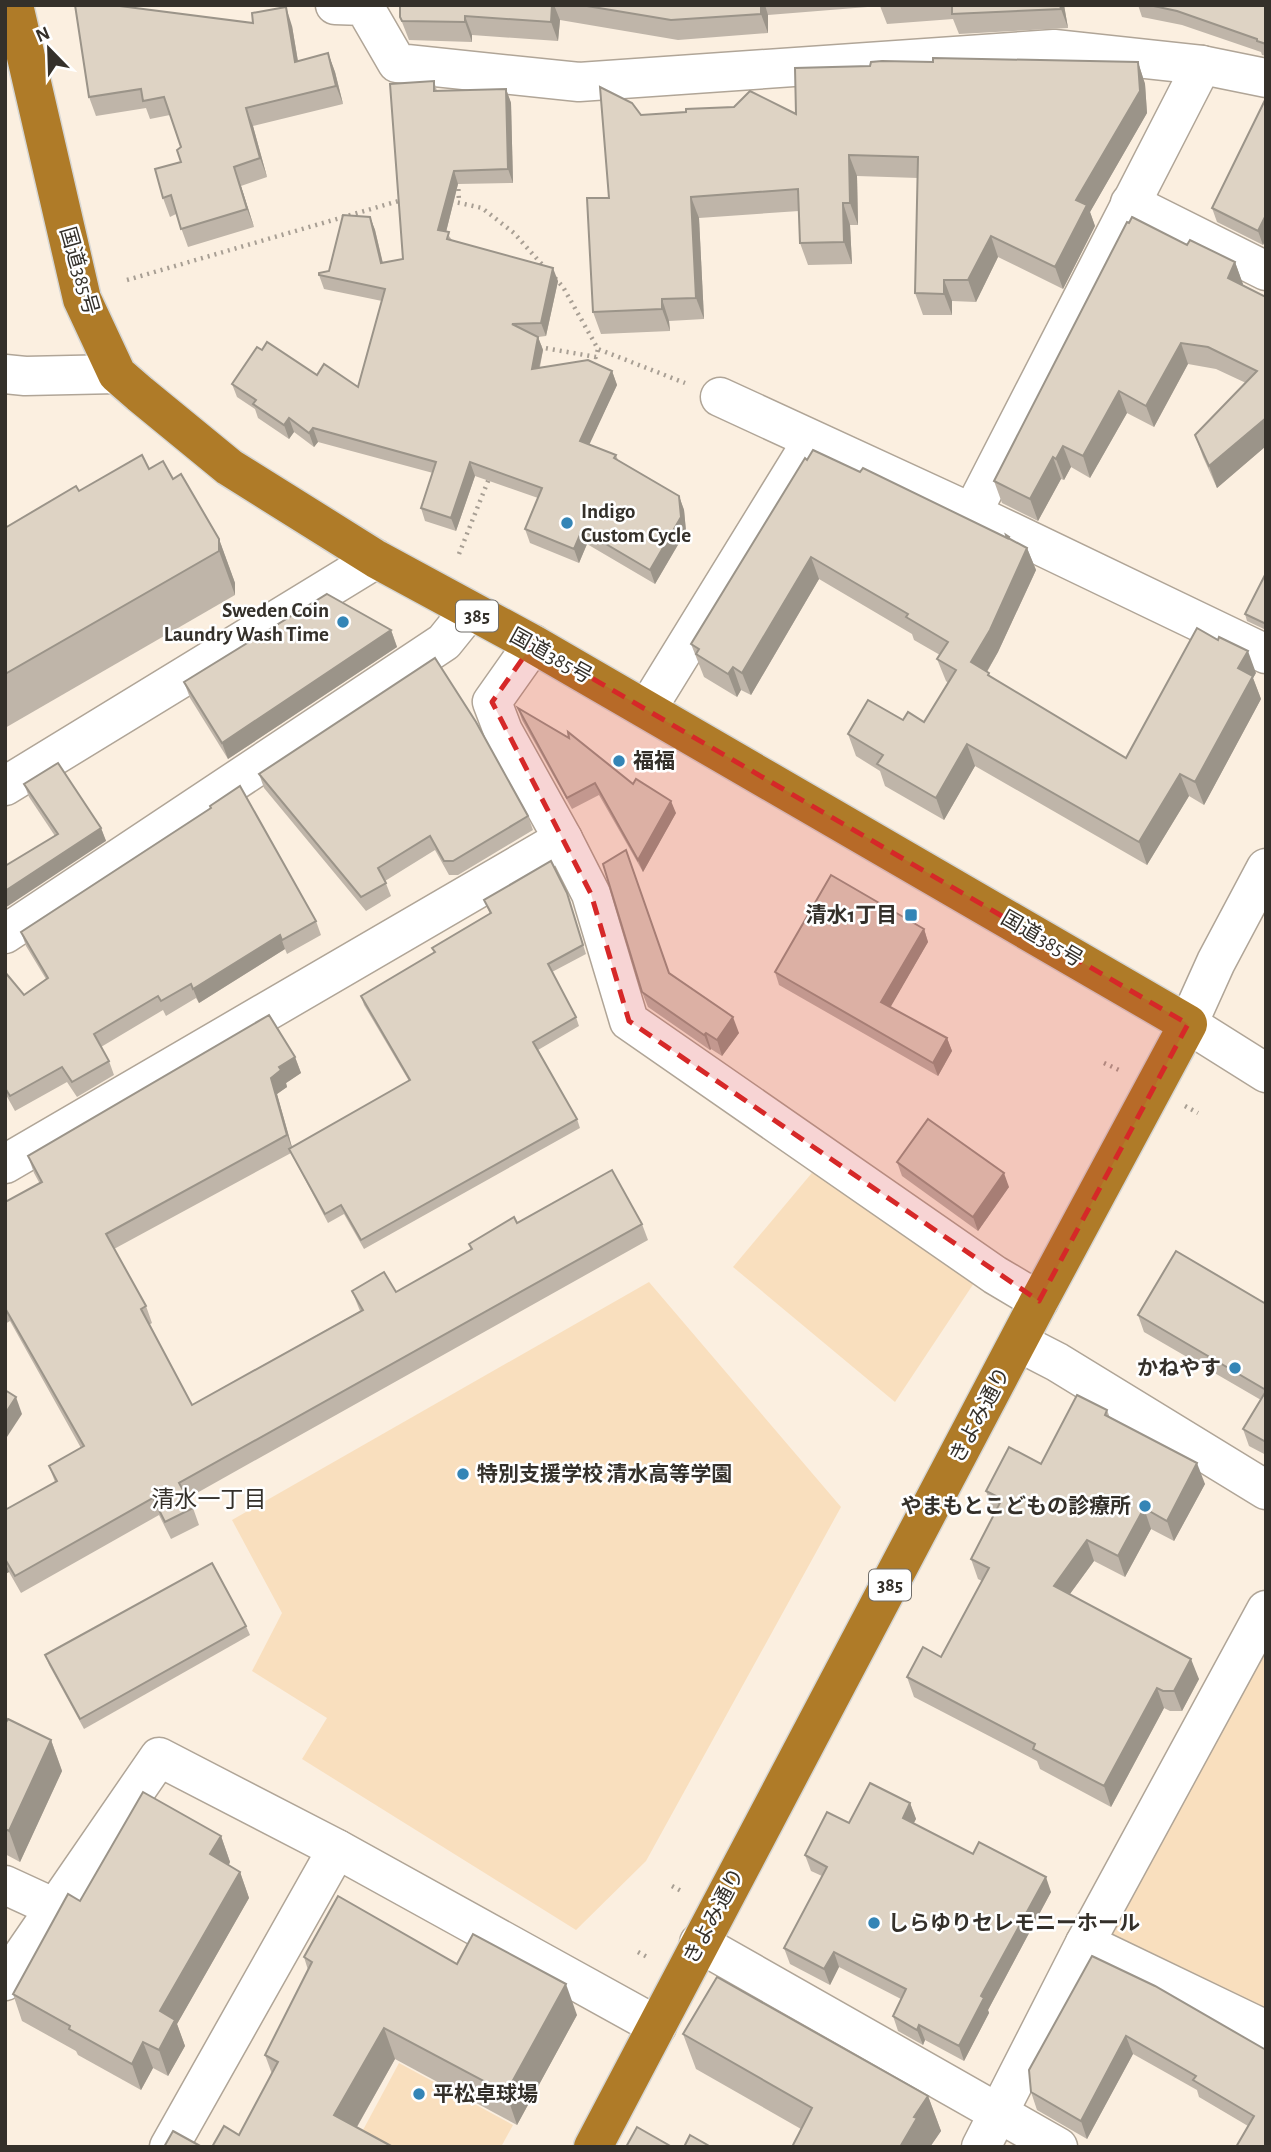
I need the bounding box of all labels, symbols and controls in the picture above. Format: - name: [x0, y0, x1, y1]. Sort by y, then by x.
- north arrow: [14, 14, 84, 84]
- text: N: [33, 23, 53, 46]
- street label: 国道385号: [56, 224, 103, 317]
- place label: Indigo Custom Cycle: [581, 501, 691, 546]
- marker: Indigo Custom Cycle: [559, 515, 575, 531]
- place label: Sweden Coin Laundry Wash Time: [164, 600, 329, 645]
- road number: 385: [456, 600, 498, 632]
- marker: Sweden Coin Laundry Wash Time: [335, 614, 351, 630]
- street label: 国道385号: [506, 624, 596, 687]
- place label: 福福: [633, 750, 675, 772]
- marker: 福福: [611, 753, 627, 769]
- place label: 清水1丁目: [805, 904, 897, 926]
- street label: 国道385号: [998, 906, 1087, 971]
- marker: 清水1丁目: [903, 907, 919, 923]
- place label: かねやす: [1137, 1357, 1221, 1379]
- marker: かねやす: [1227, 1360, 1243, 1376]
- street label: きよみ通り: [945, 1363, 1014, 1466]
- place label: 特別支援学校 清水高等学園: [477, 1463, 732, 1485]
- marker: 特別支援学校 清水高等学園: [455, 1466, 471, 1482]
- district label: 清水一丁目: [152, 1487, 267, 1512]
- place label: やまもとこどもの診療所: [900, 1495, 1131, 1517]
- marker: やまもとこどもの診療所: [1137, 1498, 1153, 1514]
- road number: 385: [869, 1569, 911, 1600]
- street label: きよみ通り: [679, 1864, 748, 1967]
- place label: しらゆりセレモニーホール: [888, 1912, 1140, 1934]
- marker: しらゆりセレモニーホール: [866, 1915, 882, 1931]
- place label: 平松卓球場: [433, 2083, 538, 2105]
- marker: 平松卓球場: [411, 2086, 427, 2102]

